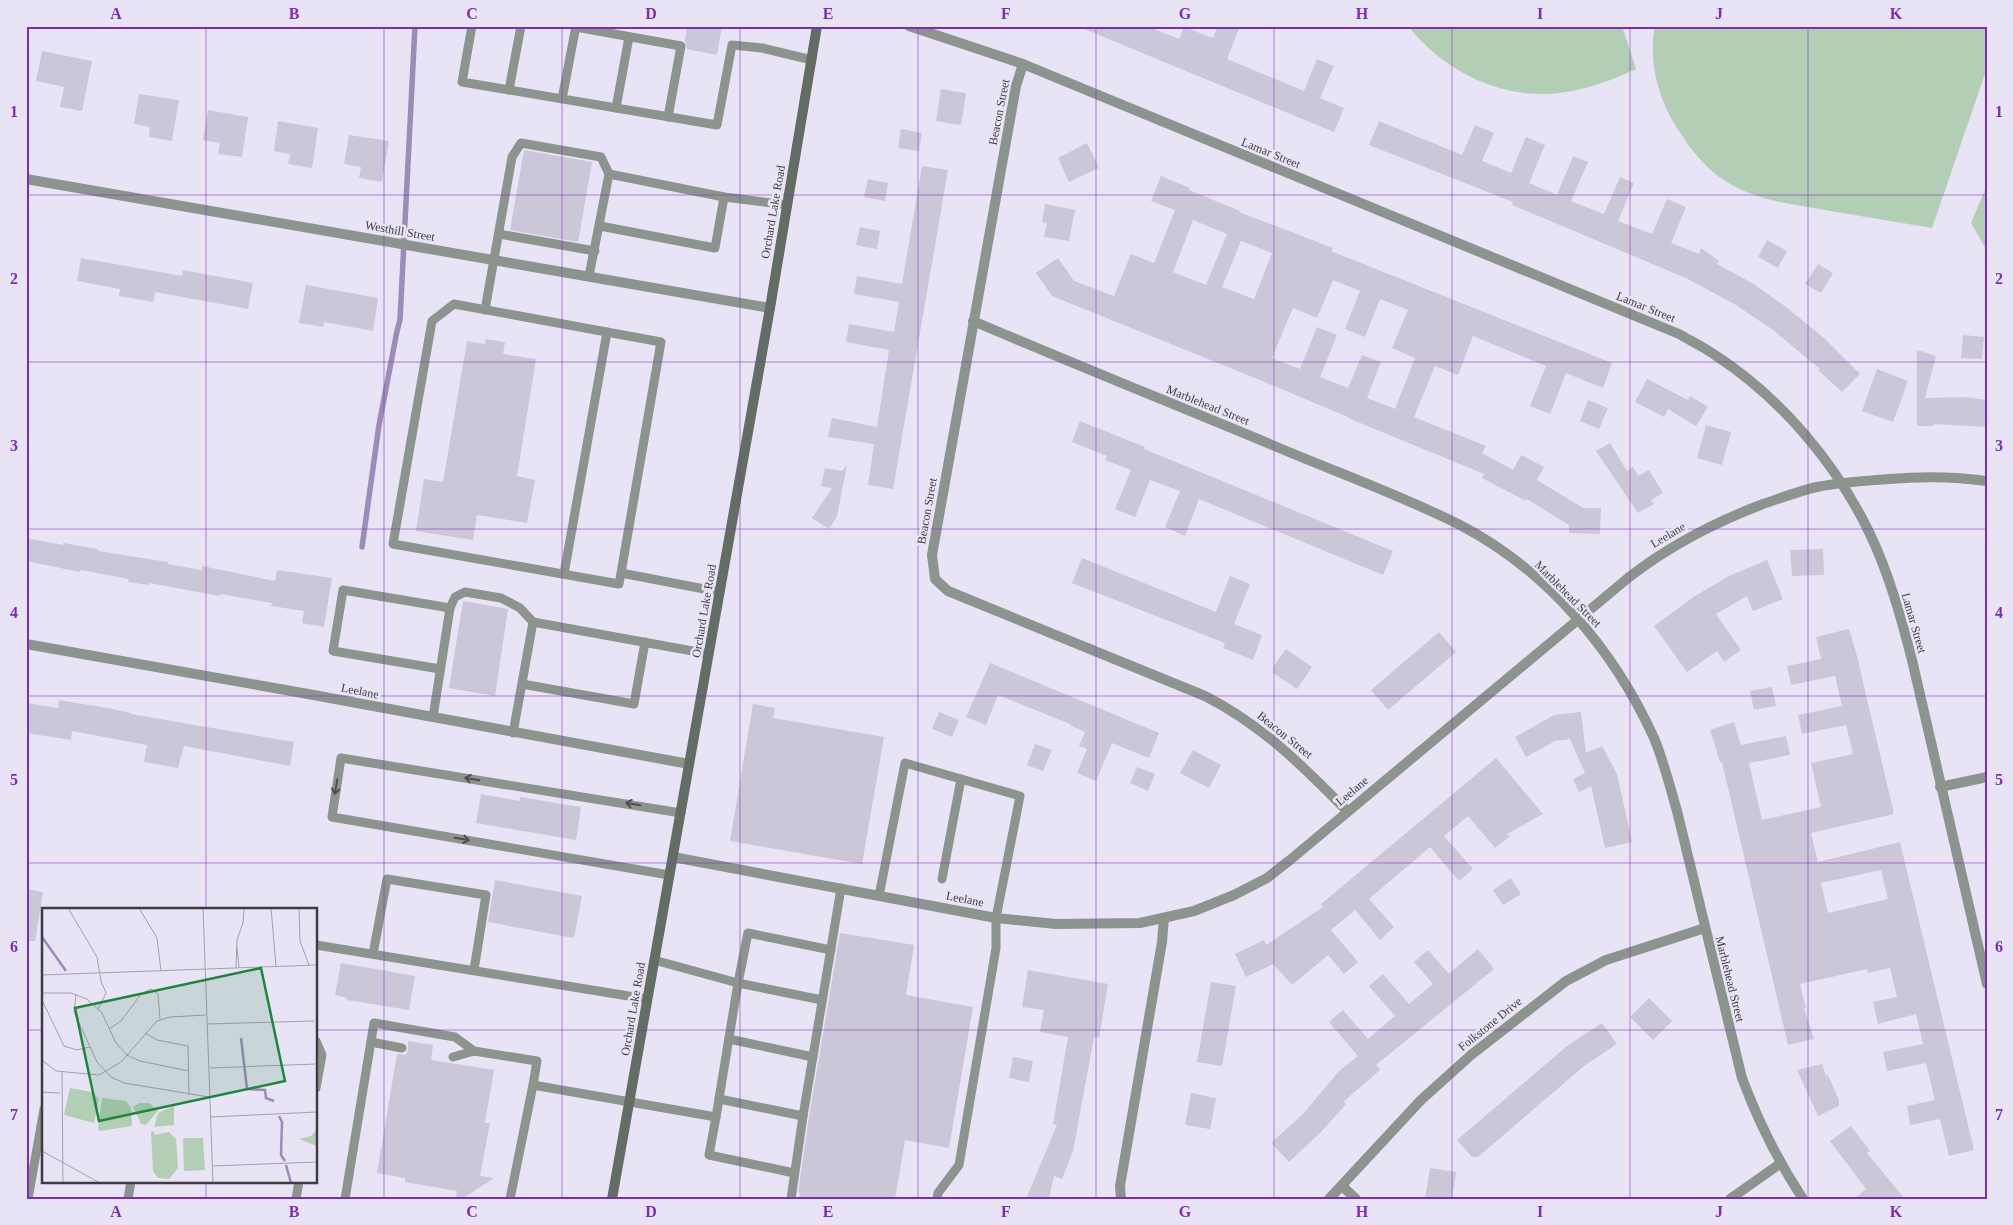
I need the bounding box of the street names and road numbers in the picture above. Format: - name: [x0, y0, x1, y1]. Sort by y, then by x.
- street label: Beacon Street: [986, 77, 1012, 146]
- street label: Lamar Street: [1239, 135, 1303, 171]
- street label: Orchard Lake Road: [758, 164, 788, 260]
- street label: Westhill Street: [364, 218, 437, 244]
- street label: Lamar Street: [1614, 289, 1678, 325]
- street label: Marblehead Street: [1164, 382, 1252, 428]
- street label: Beacon Street: [914, 476, 940, 545]
- street label: Leelane: [1648, 519, 1688, 551]
- street label: Marblehead Street: [1532, 558, 1605, 631]
- street label: Orchard Lake Road: [689, 563, 719, 659]
- street label: Lamar Street: [1899, 591, 1929, 656]
- street label: Leelane: [340, 681, 380, 701]
- street label: Beacon Street: [1255, 708, 1316, 762]
- street label: Leelane: [1333, 773, 1371, 809]
- street label: Leelane: [945, 889, 985, 909]
- street label: Marblehead Street: [1713, 934, 1748, 1024]
- street label: Orchard Lake Road: [618, 961, 648, 1057]
- street label: Folkstone Drive: [1455, 994, 1525, 1054]

